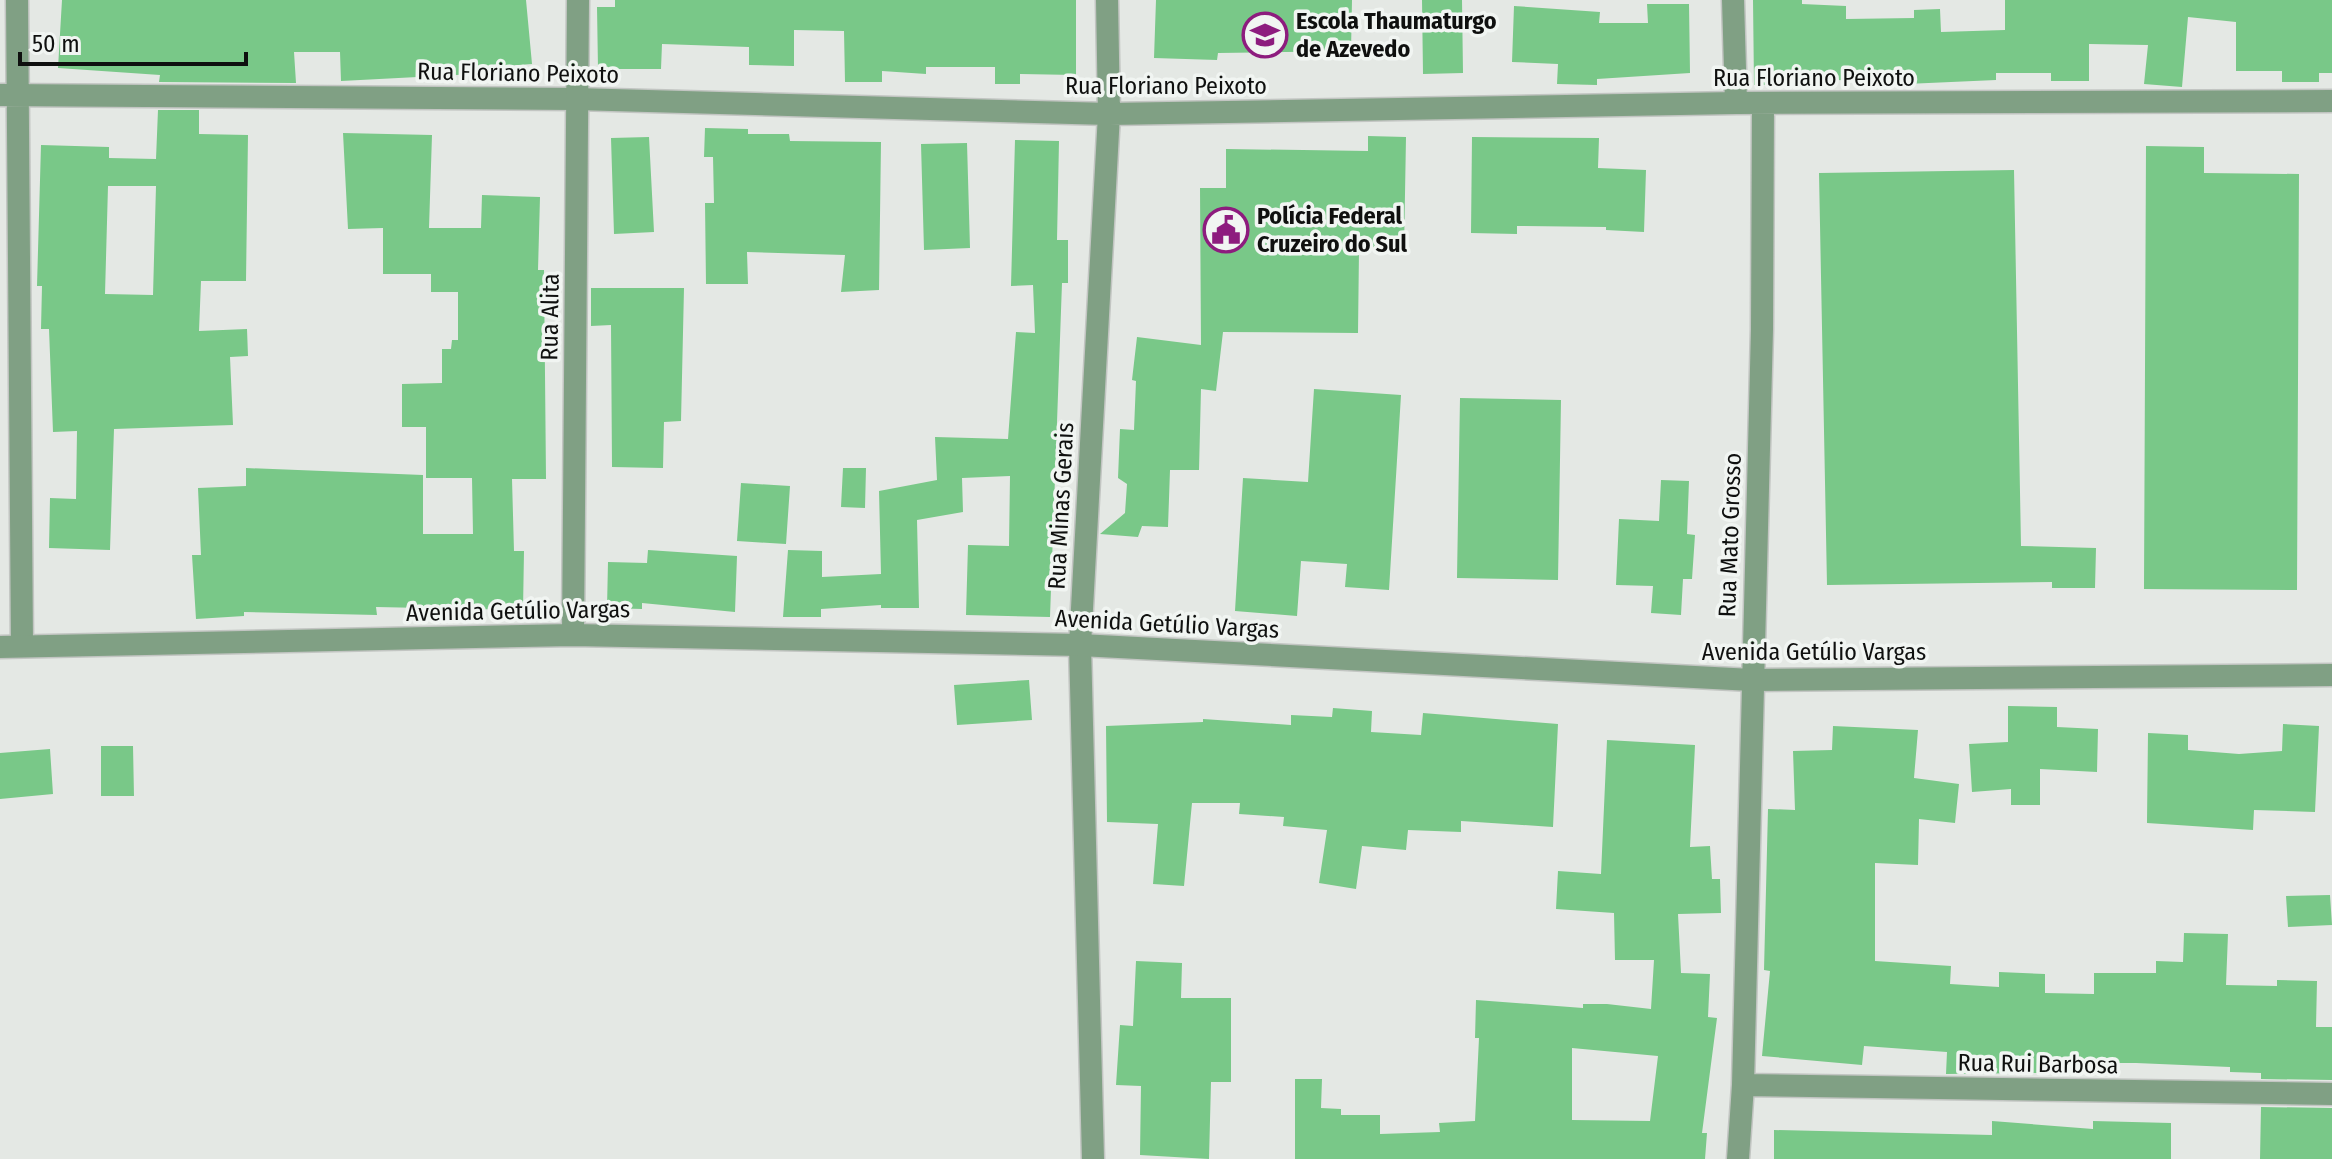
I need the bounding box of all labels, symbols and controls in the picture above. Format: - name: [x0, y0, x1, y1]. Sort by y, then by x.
- place label: Escola Thaumaturgo de Azevedo: [1296, 7, 1497, 63]
- school or university icon: Escola Thaumaturgo de Azevedo: [1241, 11, 1289, 59]
- scale bar: [20, 16, 246, 66]
- text: 50 m: [32, 30, 80, 58]
- street label: Rua Floriano Peixoto: [417, 57, 619, 89]
- street label: Rua Floriano Peixoto: [1713, 64, 1915, 92]
- street label: Rua Floriano Peixoto: [1065, 72, 1267, 100]
- place label: Polícia Federal Cruzeiro do Sul: [1257, 202, 1407, 258]
- public building icon: Polícia Federal Cruzeiro do Sul: [1202, 206, 1250, 254]
- street label: Rua Alita: [535, 273, 565, 361]
- street label: Rua Minas Gerais: [1043, 422, 1079, 590]
- street label: Rua Mato Grosso: [1713, 452, 1747, 618]
- street label: Avenida Getúlio Vargas: [406, 595, 630, 627]
- street label: Avenida Getúlio Vargas: [1054, 604, 1280, 644]
- street label: Avenida Getúlio Vargas: [1702, 638, 1926, 666]
- street label: Rua Rui Barbosa: [1957, 1049, 2119, 1079]

